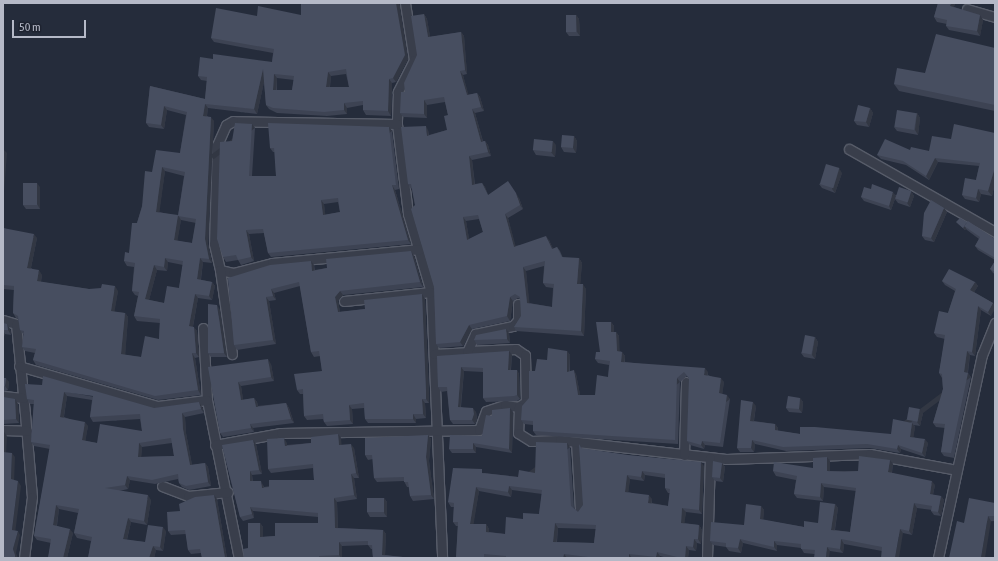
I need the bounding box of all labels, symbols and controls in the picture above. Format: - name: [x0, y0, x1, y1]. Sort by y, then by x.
- scale bar: [14, 12, 88, 38]
- text: 50 m: [19, 20, 41, 34]

